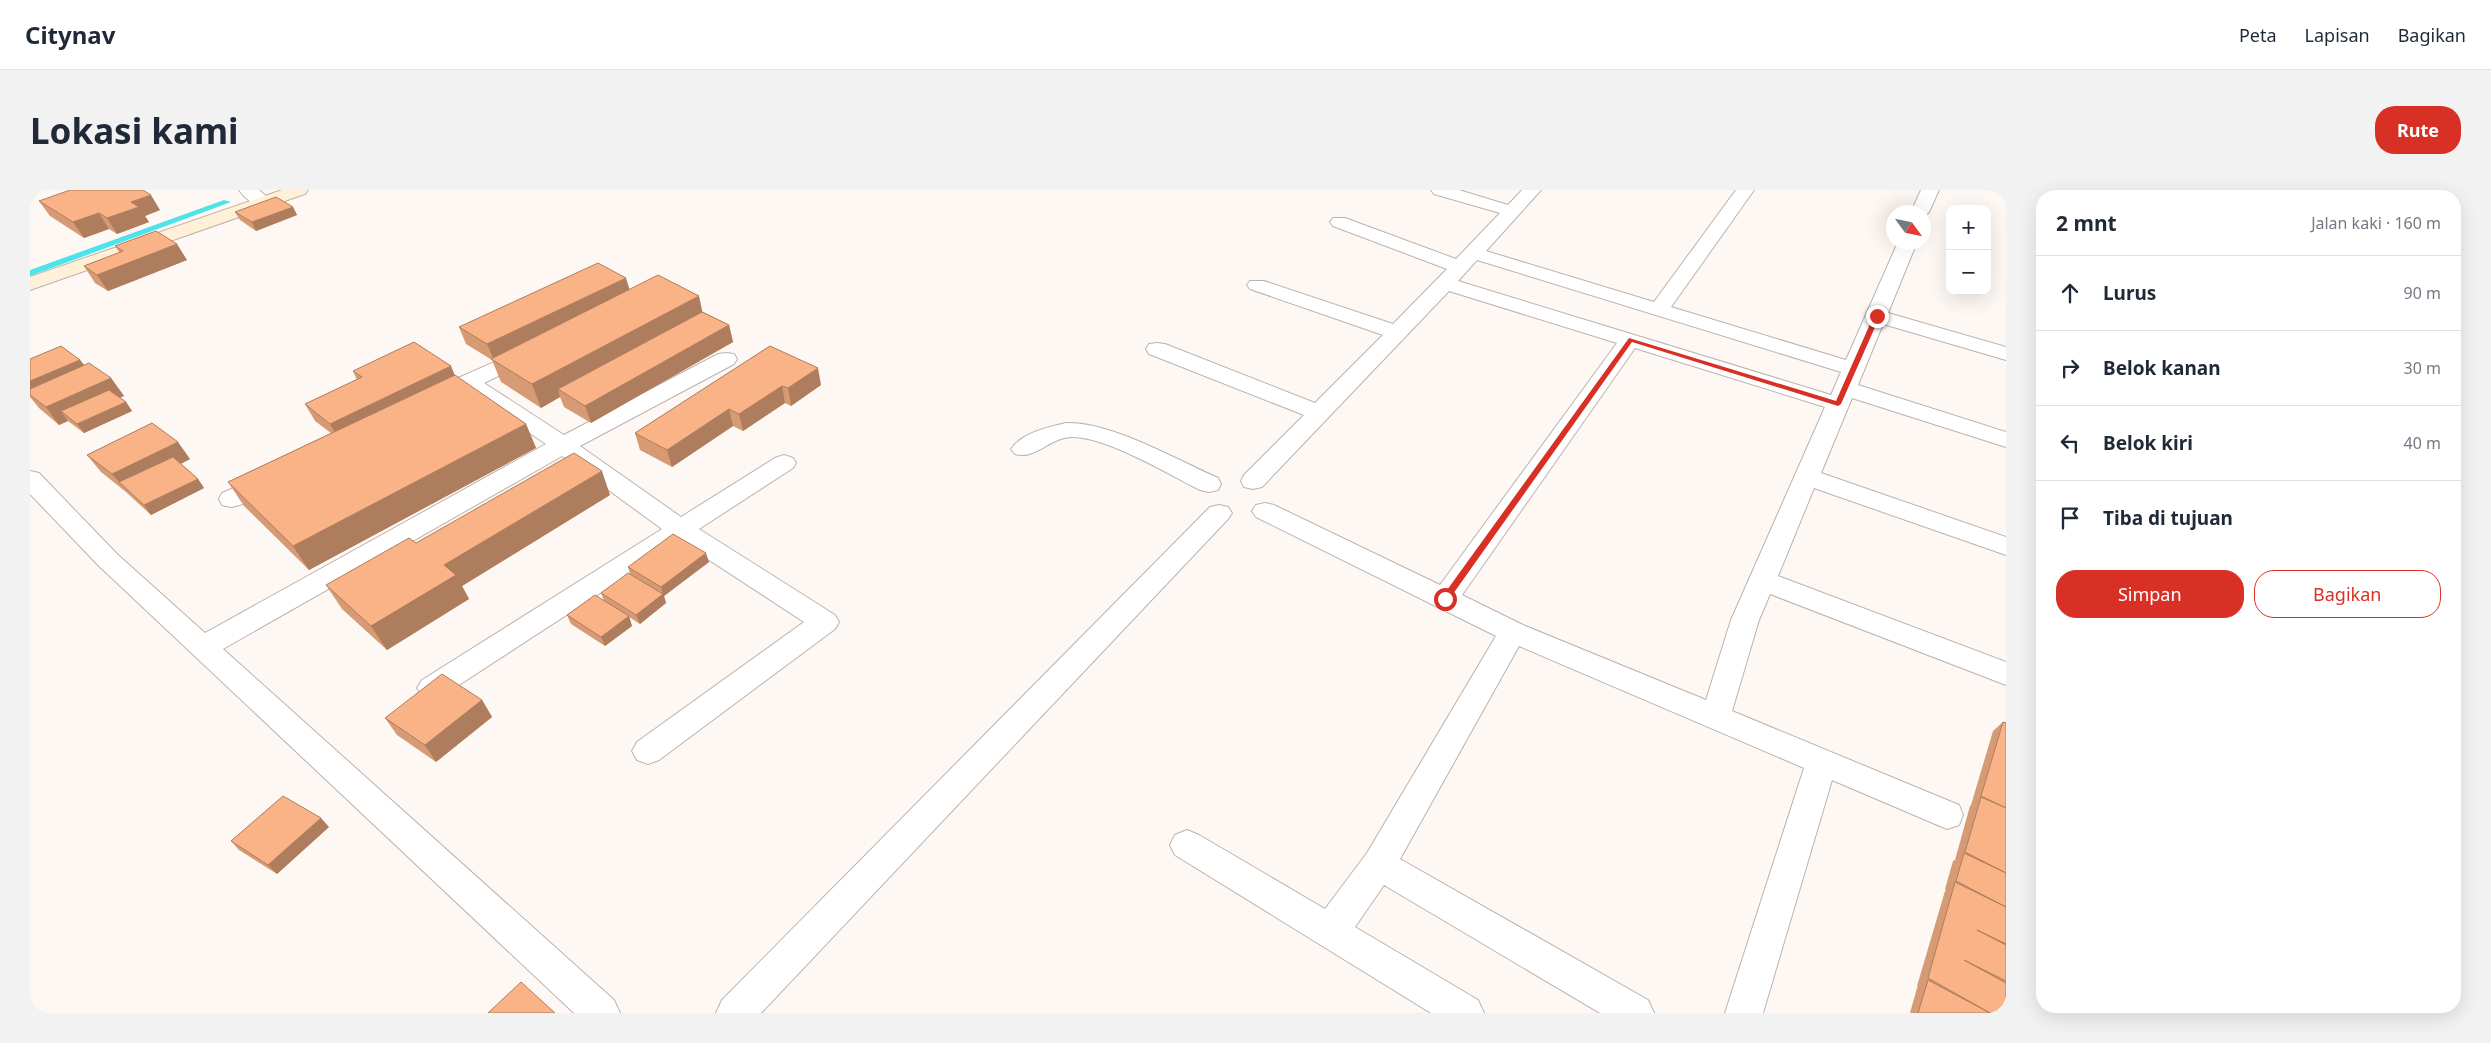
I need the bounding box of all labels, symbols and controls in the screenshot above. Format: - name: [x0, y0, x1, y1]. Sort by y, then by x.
- text: Citynav: [25, 18, 115, 51]
- text: Peta: [2239, 23, 2277, 47]
- text: Lapisan: [2305, 23, 2370, 47]
- text: Bagikan: [2398, 23, 2466, 47]
- button: Rute: [2375, 106, 2461, 154]
- text: Lokasi kami: [30, 107, 239, 154]
- north arrow: [1886, 205, 1931, 250]
- map controls: [1946, 205, 1991, 295]
- button: +: [1946, 205, 1991, 250]
- text: 2 mnt: [2056, 209, 2117, 237]
- text: Jalan kaki · 160 m: [2311, 212, 2441, 234]
- button: −: [1946, 250, 1991, 295]
- icon: ahead: [2056, 279, 2084, 307]
- text: Lurus: [2103, 280, 2156, 306]
- text: 90 m: [2404, 282, 2441, 304]
- route end: [1866, 305, 1889, 328]
- icon: right: [2056, 354, 2084, 382]
- text: Belok kanan: [2103, 355, 2220, 381]
- text: 30 m: [2404, 357, 2441, 379]
- icon: left: [2056, 429, 2084, 457]
- text: Belok kiri: [2103, 430, 2193, 456]
- text: 40 m: [2404, 432, 2441, 454]
- icon: arrive: [2056, 504, 2084, 532]
- text: Tiba di tujuan: [2103, 505, 2233, 531]
- button: Simpan: [2056, 570, 2244, 618]
- button: Bagikan: [2254, 570, 2441, 618]
- route start: [1434, 588, 1457, 611]

